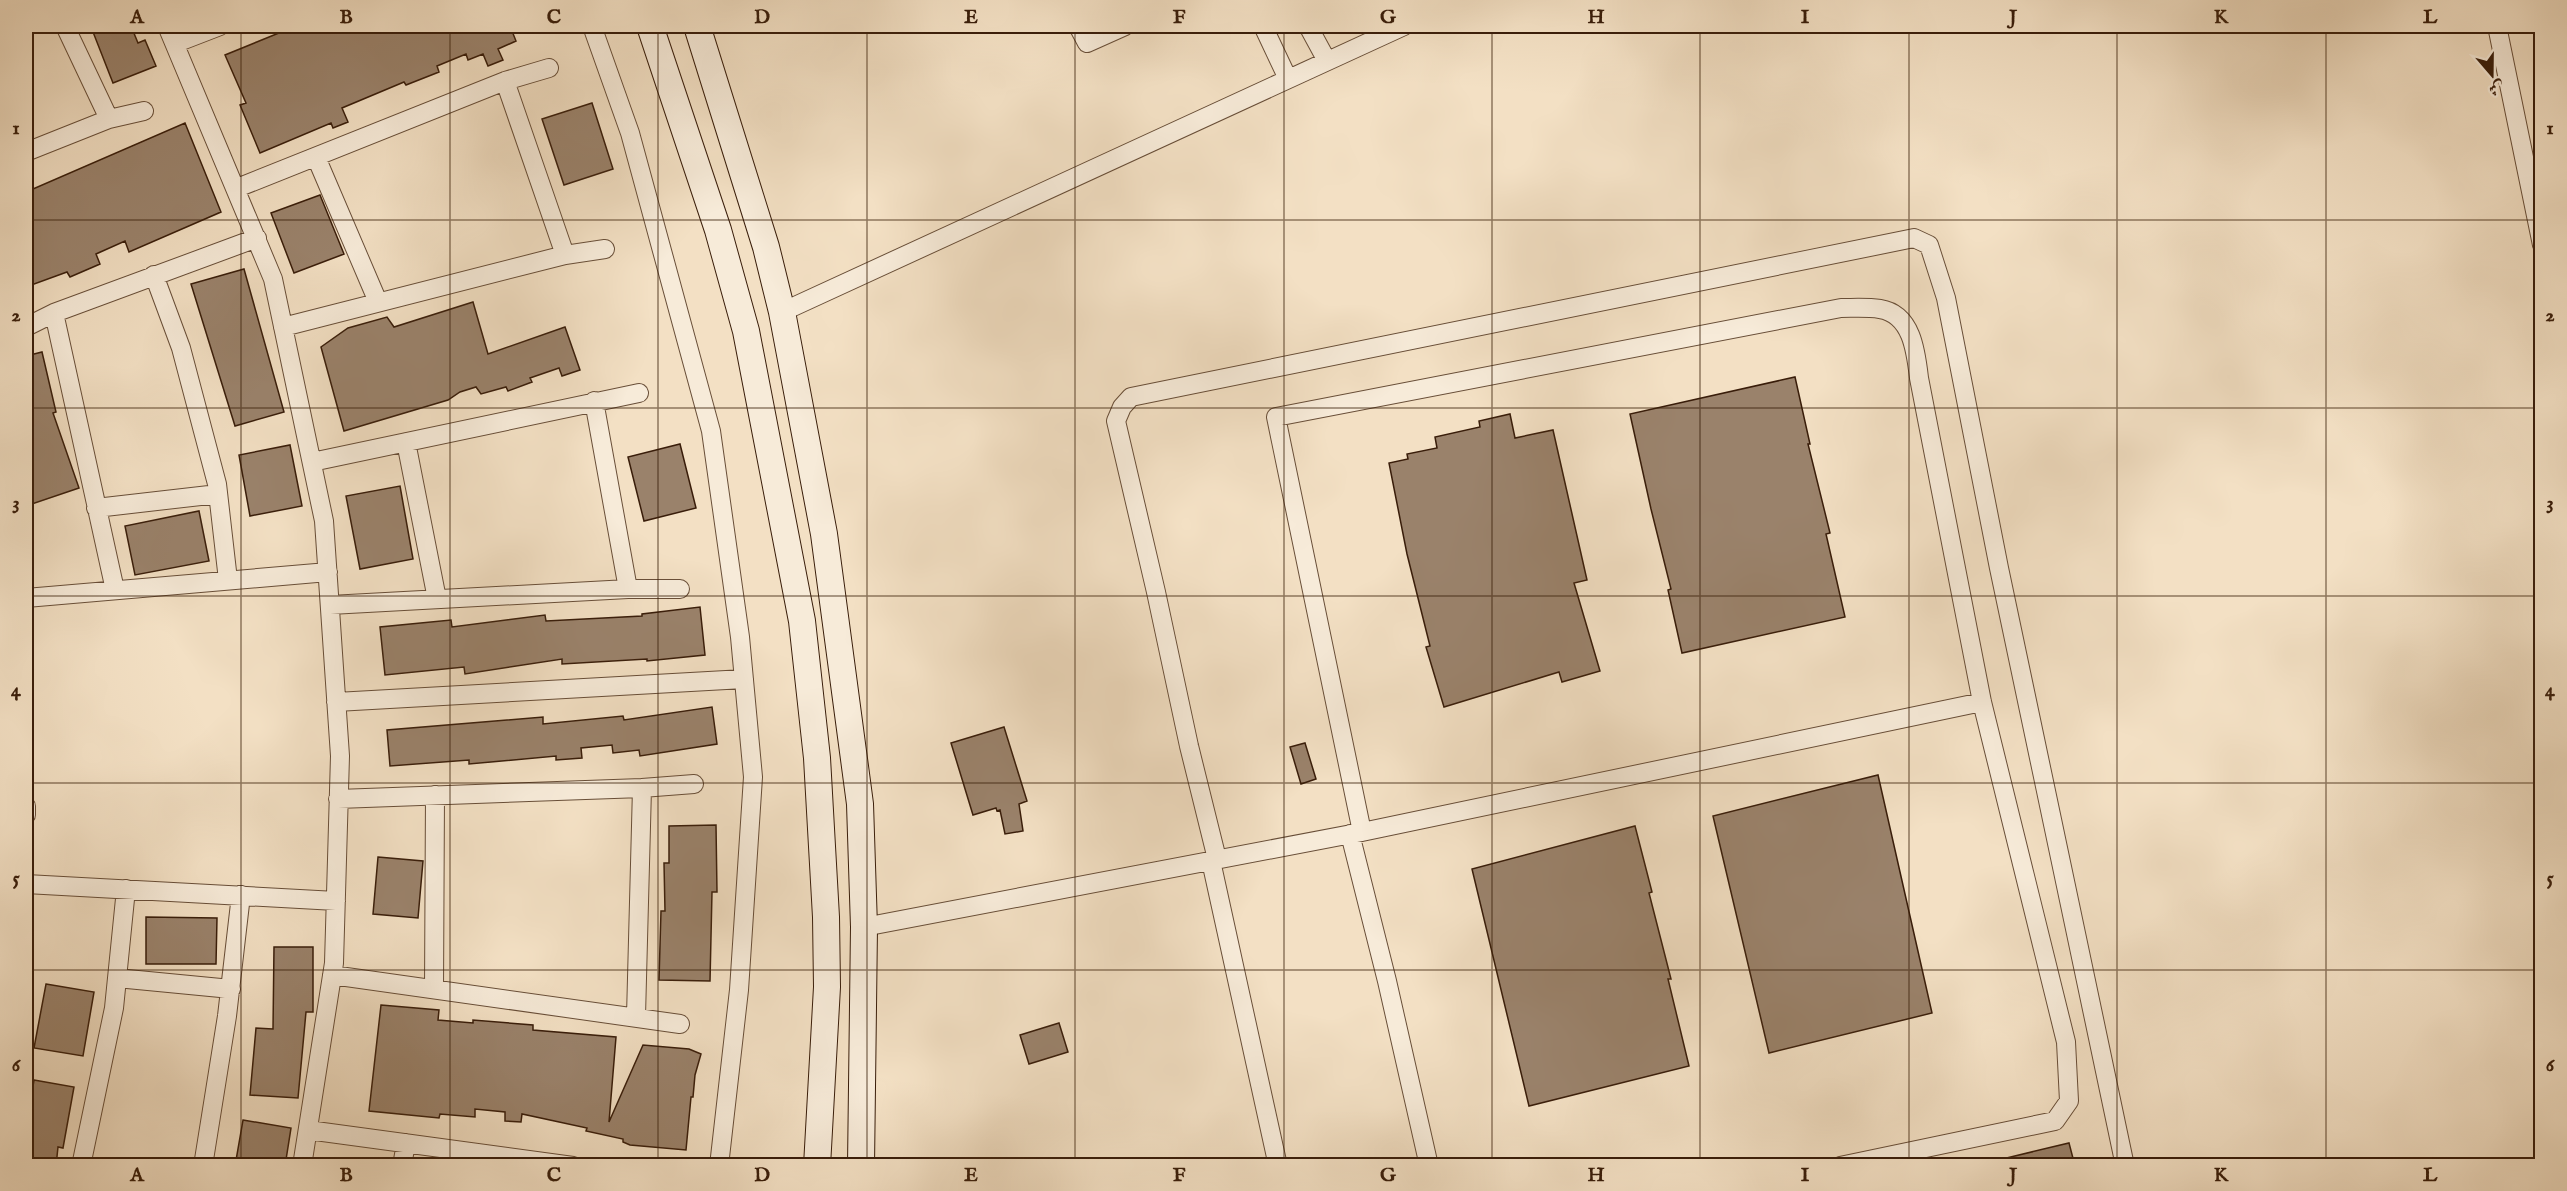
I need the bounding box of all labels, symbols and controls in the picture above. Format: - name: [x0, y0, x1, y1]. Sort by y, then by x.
- text: A: [129, 5, 145, 30]
- text: B: [339, 5, 353, 30]
- text: C: [547, 5, 561, 30]
- text: D: [754, 5, 770, 30]
- text: E: [964, 5, 978, 30]
- text: F: [1173, 5, 1186, 30]
- text: G: [1380, 5, 1397, 30]
- text: H: [1587, 5, 1605, 30]
- text: I: [1801, 5, 1810, 30]
- text: J: [2006, 5, 2018, 30]
- text: K: [2214, 5, 2230, 30]
- text: L: [2423, 5, 2438, 30]
- north arrow: [2462, 45, 2522, 105]
- text: ش: [2486, 75, 2507, 99]
- text: 1: [12, 116, 20, 141]
- text: 1: [2546, 116, 2554, 141]
- text: 2: [11, 303, 21, 328]
- text: 2: [2545, 303, 2555, 328]
- text: 3: [12, 491, 20, 516]
- text: 3: [2546, 491, 2554, 516]
- text: 4: [11, 678, 22, 703]
- text: 4: [2545, 678, 2556, 703]
- text: 5: [12, 866, 20, 891]
- text: 5: [2546, 866, 2554, 891]
- text: 6: [12, 1053, 22, 1078]
- text: 6: [2546, 1053, 2556, 1078]
- text: A: [129, 1163, 145, 1188]
- text: B: [339, 1163, 353, 1188]
- text: C: [547, 1163, 561, 1188]
- text: D: [754, 1163, 770, 1188]
- text: E: [964, 1163, 978, 1188]
- text: F: [1173, 1163, 1186, 1188]
- text: G: [1380, 1163, 1397, 1188]
- text: H: [1587, 1163, 1605, 1188]
- text: I: [1801, 1163, 1810, 1188]
- text: J: [2006, 1163, 2018, 1188]
- text: K: [2214, 1163, 2230, 1188]
- text: L: [2423, 1163, 2438, 1188]

